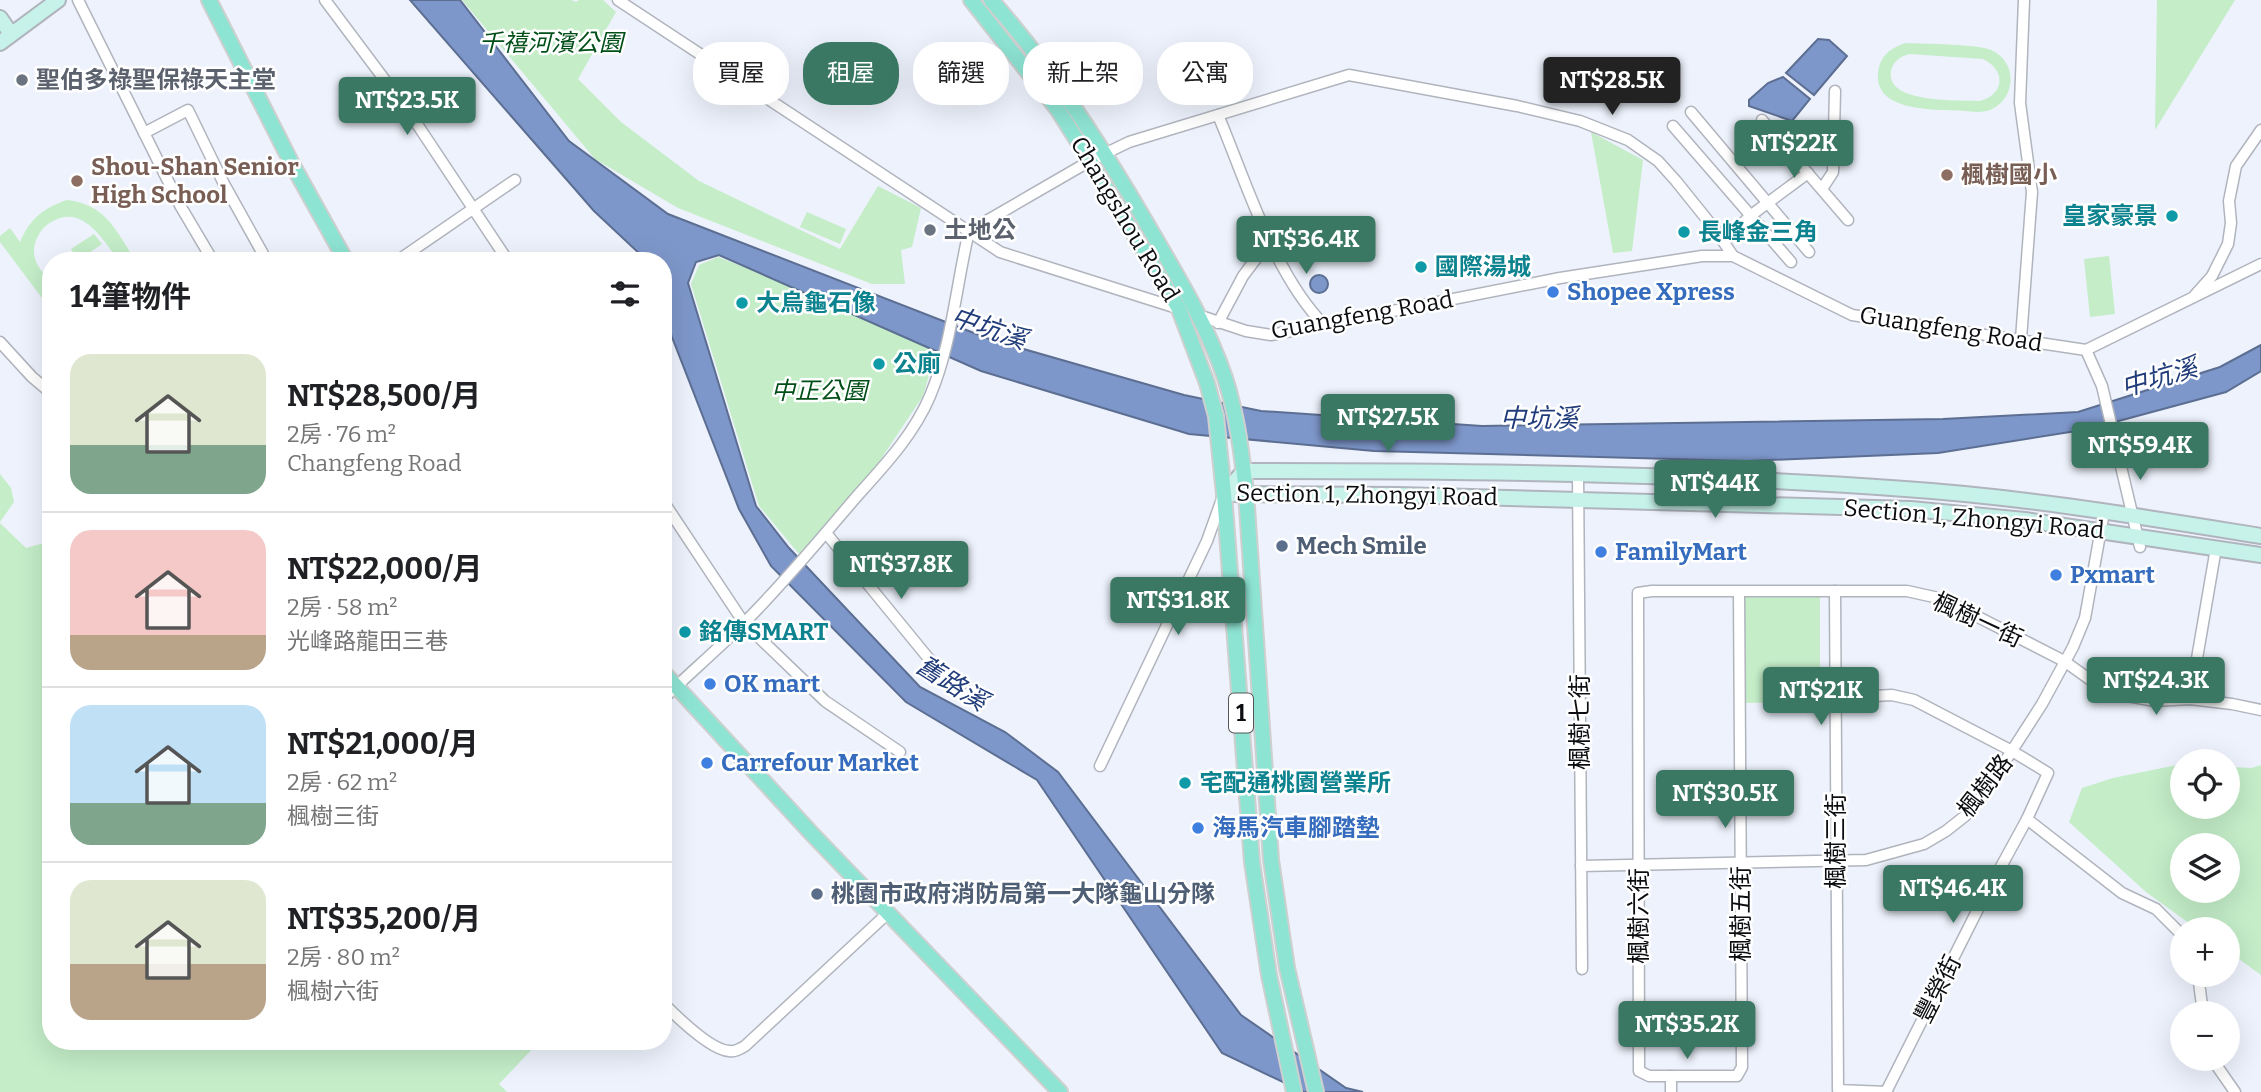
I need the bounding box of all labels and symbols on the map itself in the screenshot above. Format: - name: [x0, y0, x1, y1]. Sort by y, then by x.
- park label: 千禧河濱公園: [479, 29, 626, 57]
- pin: NT$28.5K: [1540, 58, 1684, 117]
- place label: 聖伯多祿聖保祿天主堂: [36, 66, 276, 94]
- marker: 聖伯多祿聖保祿天主堂: [14, 72, 30, 88]
- pin: NT$23.5K: [335, 78, 479, 137]
- pin: NT$22K: [1737, 120, 1851, 180]
- street label: Changshou Road: [1065, 131, 1185, 307]
- place label: Shou-Shan Senior High School: [91, 153, 299, 209]
- place label: 楓樹國小: [1961, 161, 2057, 189]
- marker: 楓樹國小: [1939, 167, 1955, 183]
- marker: Shou-Shan Senior High School: [69, 173, 85, 189]
- place label: 皇家豪景: [2062, 202, 2158, 230]
- marker: 皇家豪景: [2164, 208, 2180, 224]
- place label: 土地公: [944, 216, 1016, 244]
- pin: NT$36.4K: [1234, 216, 1378, 276]
- place label: 長峰金三角: [1698, 218, 1818, 246]
- marker: 土地公: [922, 222, 938, 238]
- marker: 長峰金三角: [1676, 224, 1692, 240]
- place label: 國際湯城: [1435, 253, 1531, 281]
- marker: 國際湯城: [1413, 259, 1429, 275]
- place label: Shopee Xpress: [1567, 278, 1735, 306]
- marker: Shopee Xpress: [1545, 284, 1561, 300]
- street label: Guangfeng Road: [1269, 285, 1455, 345]
- place label: 大烏龜石像: [756, 289, 876, 317]
- marker: 大烏龜石像: [734, 295, 750, 311]
- water label: 中坑溪: [947, 301, 1035, 357]
- street label: Guangfeng Road: [1858, 301, 2044, 357]
- place label: 公廁: [893, 350, 941, 378]
- water label: 中坑溪: [2117, 351, 2205, 403]
- marker: 公廁: [871, 356, 887, 372]
- park label: 中正公園: [771, 377, 870, 405]
- pin: NT$27.5K: [1316, 394, 1460, 454]
- water label: 中坑溪: [1500, 403, 1582, 434]
- pin: NT$59.4K: [2068, 422, 2212, 482]
- pin: NT$44K: [1658, 461, 1772, 520]
- street label: Section 1, Zhongyi Road: [1236, 479, 1498, 511]
- street label: Section 1, Zhongyi Road: [1842, 494, 2106, 544]
- place label: Mech Smile: [1296, 532, 1427, 560]
- marker: Mech Smile: [1274, 538, 1290, 554]
- place label: FamilyMart: [1615, 538, 1748, 566]
- pin: NT$37.8K: [829, 542, 973, 601]
- marker: FamilyMart: [1593, 544, 1609, 560]
- place label: Pxmart: [2070, 561, 2155, 589]
- marker: Pxmart: [2048, 567, 2064, 583]
- pin: NT$31.8K: [1106, 578, 1250, 637]
- street label: 楓樹一街: [1929, 587, 2027, 653]
- place label: 銘傳SMART: [699, 618, 829, 646]
- marker: 銘傳SMART: [677, 624, 693, 640]
- water label: 舊路溪: [910, 650, 996, 719]
- pin: NT$24.3K: [2084, 658, 2228, 717]
- pin: NT$21K: [1764, 668, 1878, 727]
- place label: OK mart: [724, 670, 821, 698]
- street label: 楓樹七街: [1566, 674, 1594, 770]
- marker: OK mart: [702, 676, 718, 692]
- road number: 1: [1229, 694, 1253, 733]
- place label: Carrefour Market: [721, 749, 919, 777]
- street label: 楓樹路: [1952, 749, 2018, 823]
- marker: Carrefour Market: [699, 755, 715, 771]
- place label: 宅配通桃園營業所: [1199, 769, 1391, 797]
- pin: NT$30.5K: [1653, 770, 1797, 830]
- marker: 宅配通桃園營業所: [1177, 775, 1193, 791]
- street label: 楓樹三街: [1822, 793, 1850, 889]
- place label: 海馬汽車腳踏墊: [1212, 814, 1380, 842]
- marker: 海馬汽車腳踏墊: [1190, 820, 1206, 836]
- street label: 楓樹五街: [1727, 866, 1755, 962]
- pin: NT$46.4K: [1881, 866, 2025, 925]
- street label: 楓樹六街: [1625, 868, 1653, 964]
- place label: 桃園市政府消防局第一大隊龜山分隊: [831, 880, 1215, 908]
- marker: 桃園市政府消防局第一大隊龜山分隊: [809, 886, 825, 902]
- street label: 豐榮街: [1909, 951, 1967, 1027]
- pin: NT$35.2K: [1615, 1002, 1759, 1061]

